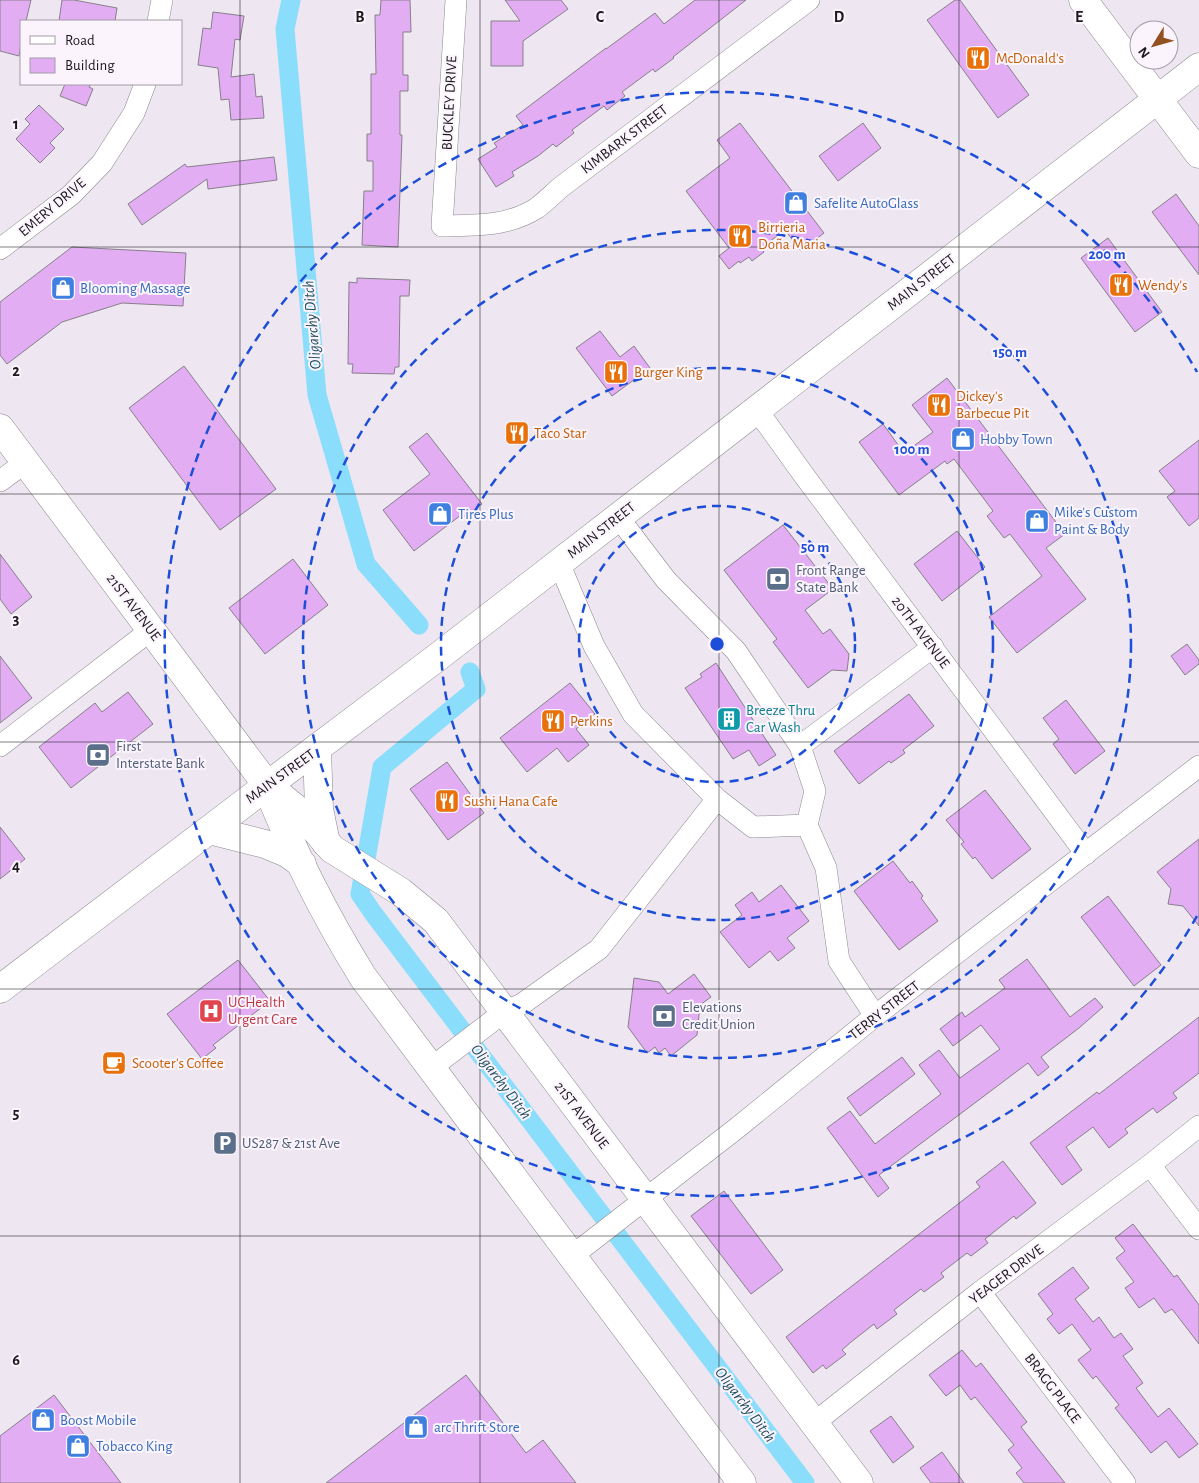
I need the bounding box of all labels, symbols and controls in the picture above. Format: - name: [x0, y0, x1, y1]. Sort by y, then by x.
- text: B: [355, 9, 365, 25]
- text: C: [596, 9, 605, 25]
- text: D: [834, 9, 845, 25]
- text: E: [1075, 9, 1083, 25]
- legend: [20, 20, 182, 85]
- north arrow: [1129, 20, 1179, 70]
- text: Road: [65, 33, 95, 48]
- text: N: [1136, 44, 1153, 60]
- restaurant icon: McDonald's: [965, 45, 991, 71]
- place label: McDonald's: [996, 51, 1064, 66]
- street label: BUCKLEY DRIVE: [440, 55, 459, 151]
- text: Building: [65, 58, 115, 73]
- street label: KIMBARK STREET: [578, 102, 671, 177]
- text: 1: [13, 116, 19, 132]
- street label: EMERY DRIVE: [16, 175, 89, 240]
- shop icon: Safelite AutoGlass: [783, 190, 809, 216]
- place label: Safelite AutoGlass: [814, 196, 919, 211]
- place label: Birrieria Doña Maria: [758, 220, 826, 252]
- restaurant icon: Birrieria Doña Maria: [727, 223, 753, 249]
- text: 200 m: [1088, 247, 1126, 262]
- street label: MAIN STREET: [885, 251, 959, 313]
- restaurant icon: Wendy's: [1108, 272, 1134, 298]
- shop icon: Blooming Massage: [50, 275, 76, 301]
- place label: Wendy's: [1138, 278, 1188, 293]
- water label: Oligarchy Ditch: [300, 280, 324, 370]
- place label: Blooming Massage: [80, 281, 190, 296]
- text: 150 m: [993, 345, 1027, 360]
- restaurant icon: Burger King: [603, 359, 629, 385]
- text: 2: [12, 363, 20, 379]
- place label: Burger King: [634, 365, 704, 380]
- place label: Dickey's Barbecue Pit: [956, 389, 1030, 421]
- restaurant icon: Dickey's Barbecue Pit: [926, 392, 952, 418]
- restaurant icon: Taco Star: [504, 420, 530, 446]
- place label: Taco Star: [534, 426, 587, 441]
- shop icon: Hobby Town: [950, 426, 976, 452]
- place label: Hobby Town: [980, 432, 1053, 447]
- text: 100 m: [894, 442, 930, 457]
- street label: MAIN STREET: [565, 499, 639, 561]
- shop icon: Tires Plus: [427, 501, 453, 527]
- place label: Mike's Custom Paint & Body: [1054, 505, 1138, 537]
- place label: Tires Plus: [458, 507, 513, 522]
- shop icon: Mike's Custom Paint & Body: [1024, 508, 1050, 534]
- text: 50 m: [801, 540, 829, 555]
- place label: Front Range State Bank: [796, 563, 866, 595]
- bank icon: Front Range State Bank: [765, 566, 791, 592]
- street label: 21ST AVENUE: [104, 571, 164, 644]
- street label: 20TH AVENUE: [889, 594, 952, 671]
- text: 3: [13, 611, 20, 627]
- centre of rings: [708, 635, 726, 653]
- place label: Breeze Thru Car Wash: [746, 703, 816, 735]
- building icon: Breeze Thru Car Wash: [716, 706, 742, 732]
- restaurant icon: Perkins: [540, 708, 566, 734]
- place label: Perkins: [570, 714, 613, 729]
- place label: First Interstate Bank: [116, 739, 205, 771]
- bank icon: First Interstate Bank: [85, 742, 111, 768]
- street label: MAIN STREET: [243, 746, 318, 806]
- restaurant icon: Sushi Hana Cafe: [434, 788, 460, 814]
- place label: Sushi Hana Cafe: [464, 794, 558, 809]
- text: 4: [12, 858, 20, 874]
- street label: TERRY STREET: [846, 978, 923, 1043]
- place label: UCHealth Urgent Care: [228, 995, 298, 1027]
- hospital icon: UCHealth Urgent Care: [198, 998, 224, 1024]
- place label: Elevations Credit Union: [682, 1000, 755, 1032]
- bank icon: Elevations Credit Union: [651, 1003, 677, 1029]
- water label: Oligarchy Ditch: [468, 1041, 534, 1122]
- cafe icon: Scooter's Coffee: [101, 1050, 127, 1076]
- place label: Scooter's Coffee: [132, 1056, 224, 1071]
- street label: 21ST AVENUE: [552, 1079, 612, 1152]
- text: 5: [13, 1105, 20, 1121]
- parking icon: US287 & 21st Ave: [212, 1130, 238, 1156]
- place label: US287 & 21st Ave: [242, 1136, 340, 1151]
- street label: YEAGER DRIVE: [967, 1242, 1046, 1307]
- street label: BRAGG PLACE: [1022, 1351, 1084, 1426]
- text: 6: [12, 1352, 20, 1368]
- water label: Oligarchy Ditch: [712, 1364, 778, 1445]
- shop icon: Boost Mobile: [30, 1407, 56, 1433]
- place label: Boost Mobile: [60, 1413, 136, 1428]
- shop icon: arc Thrift Store: [403, 1414, 429, 1440]
- place label: arc Thrift Store: [434, 1420, 520, 1435]
- shop icon: Tobacco King: [65, 1433, 91, 1459]
- place label: Tobacco King: [96, 1439, 173, 1454]

